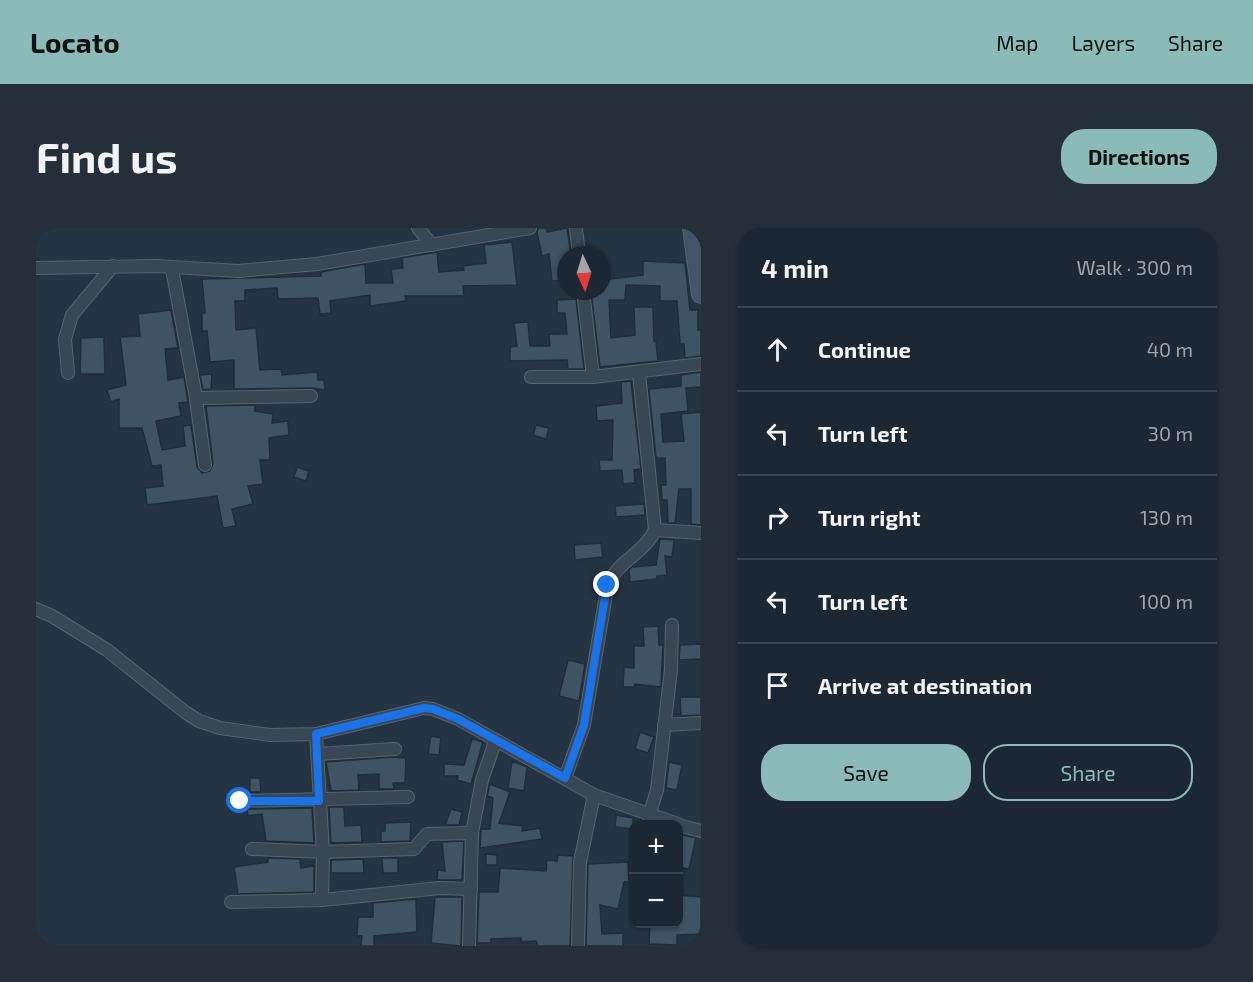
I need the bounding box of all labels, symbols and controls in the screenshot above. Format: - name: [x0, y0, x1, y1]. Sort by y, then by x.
- text: Locato: [30, 25, 120, 59]
- text: Map: [996, 30, 1038, 55]
- text: Layers: [1071, 30, 1135, 55]
- text: Share: [1168, 30, 1223, 55]
- button: Directions: [1061, 129, 1217, 184]
- text: Find us: [36, 131, 178, 181]
- north arrow: [557, 246, 611, 300]
- text: 4 min: [761, 252, 829, 283]
- text: Walk · 300 m: [1077, 255, 1193, 279]
- icon: ahead: [761, 333, 794, 366]
- text: Continue: [818, 336, 911, 362]
- text: 40 m: [1147, 337, 1193, 361]
- icon: left: [761, 417, 794, 450]
- text: Turn left: [818, 420, 907, 446]
- text: 30 m: [1148, 421, 1193, 445]
- icon: right: [761, 501, 794, 534]
- text: Turn right: [818, 504, 920, 530]
- text: 130 m: [1140, 505, 1193, 529]
- route end: [593, 571, 619, 597]
- icon: left: [761, 585, 794, 618]
- text: Turn left: [818, 588, 907, 614]
- text: 100 m: [1139, 589, 1193, 613]
- icon: arrive: [761, 669, 794, 702]
- text: Arrive at destination: [818, 672, 1032, 698]
- button: Save: [761, 744, 971, 801]
- button: Share: [983, 744, 1193, 801]
- route start: [226, 787, 252, 813]
- map controls: [629, 820, 683, 928]
- button: +: [629, 820, 683, 874]
- button: −: [629, 874, 683, 928]

